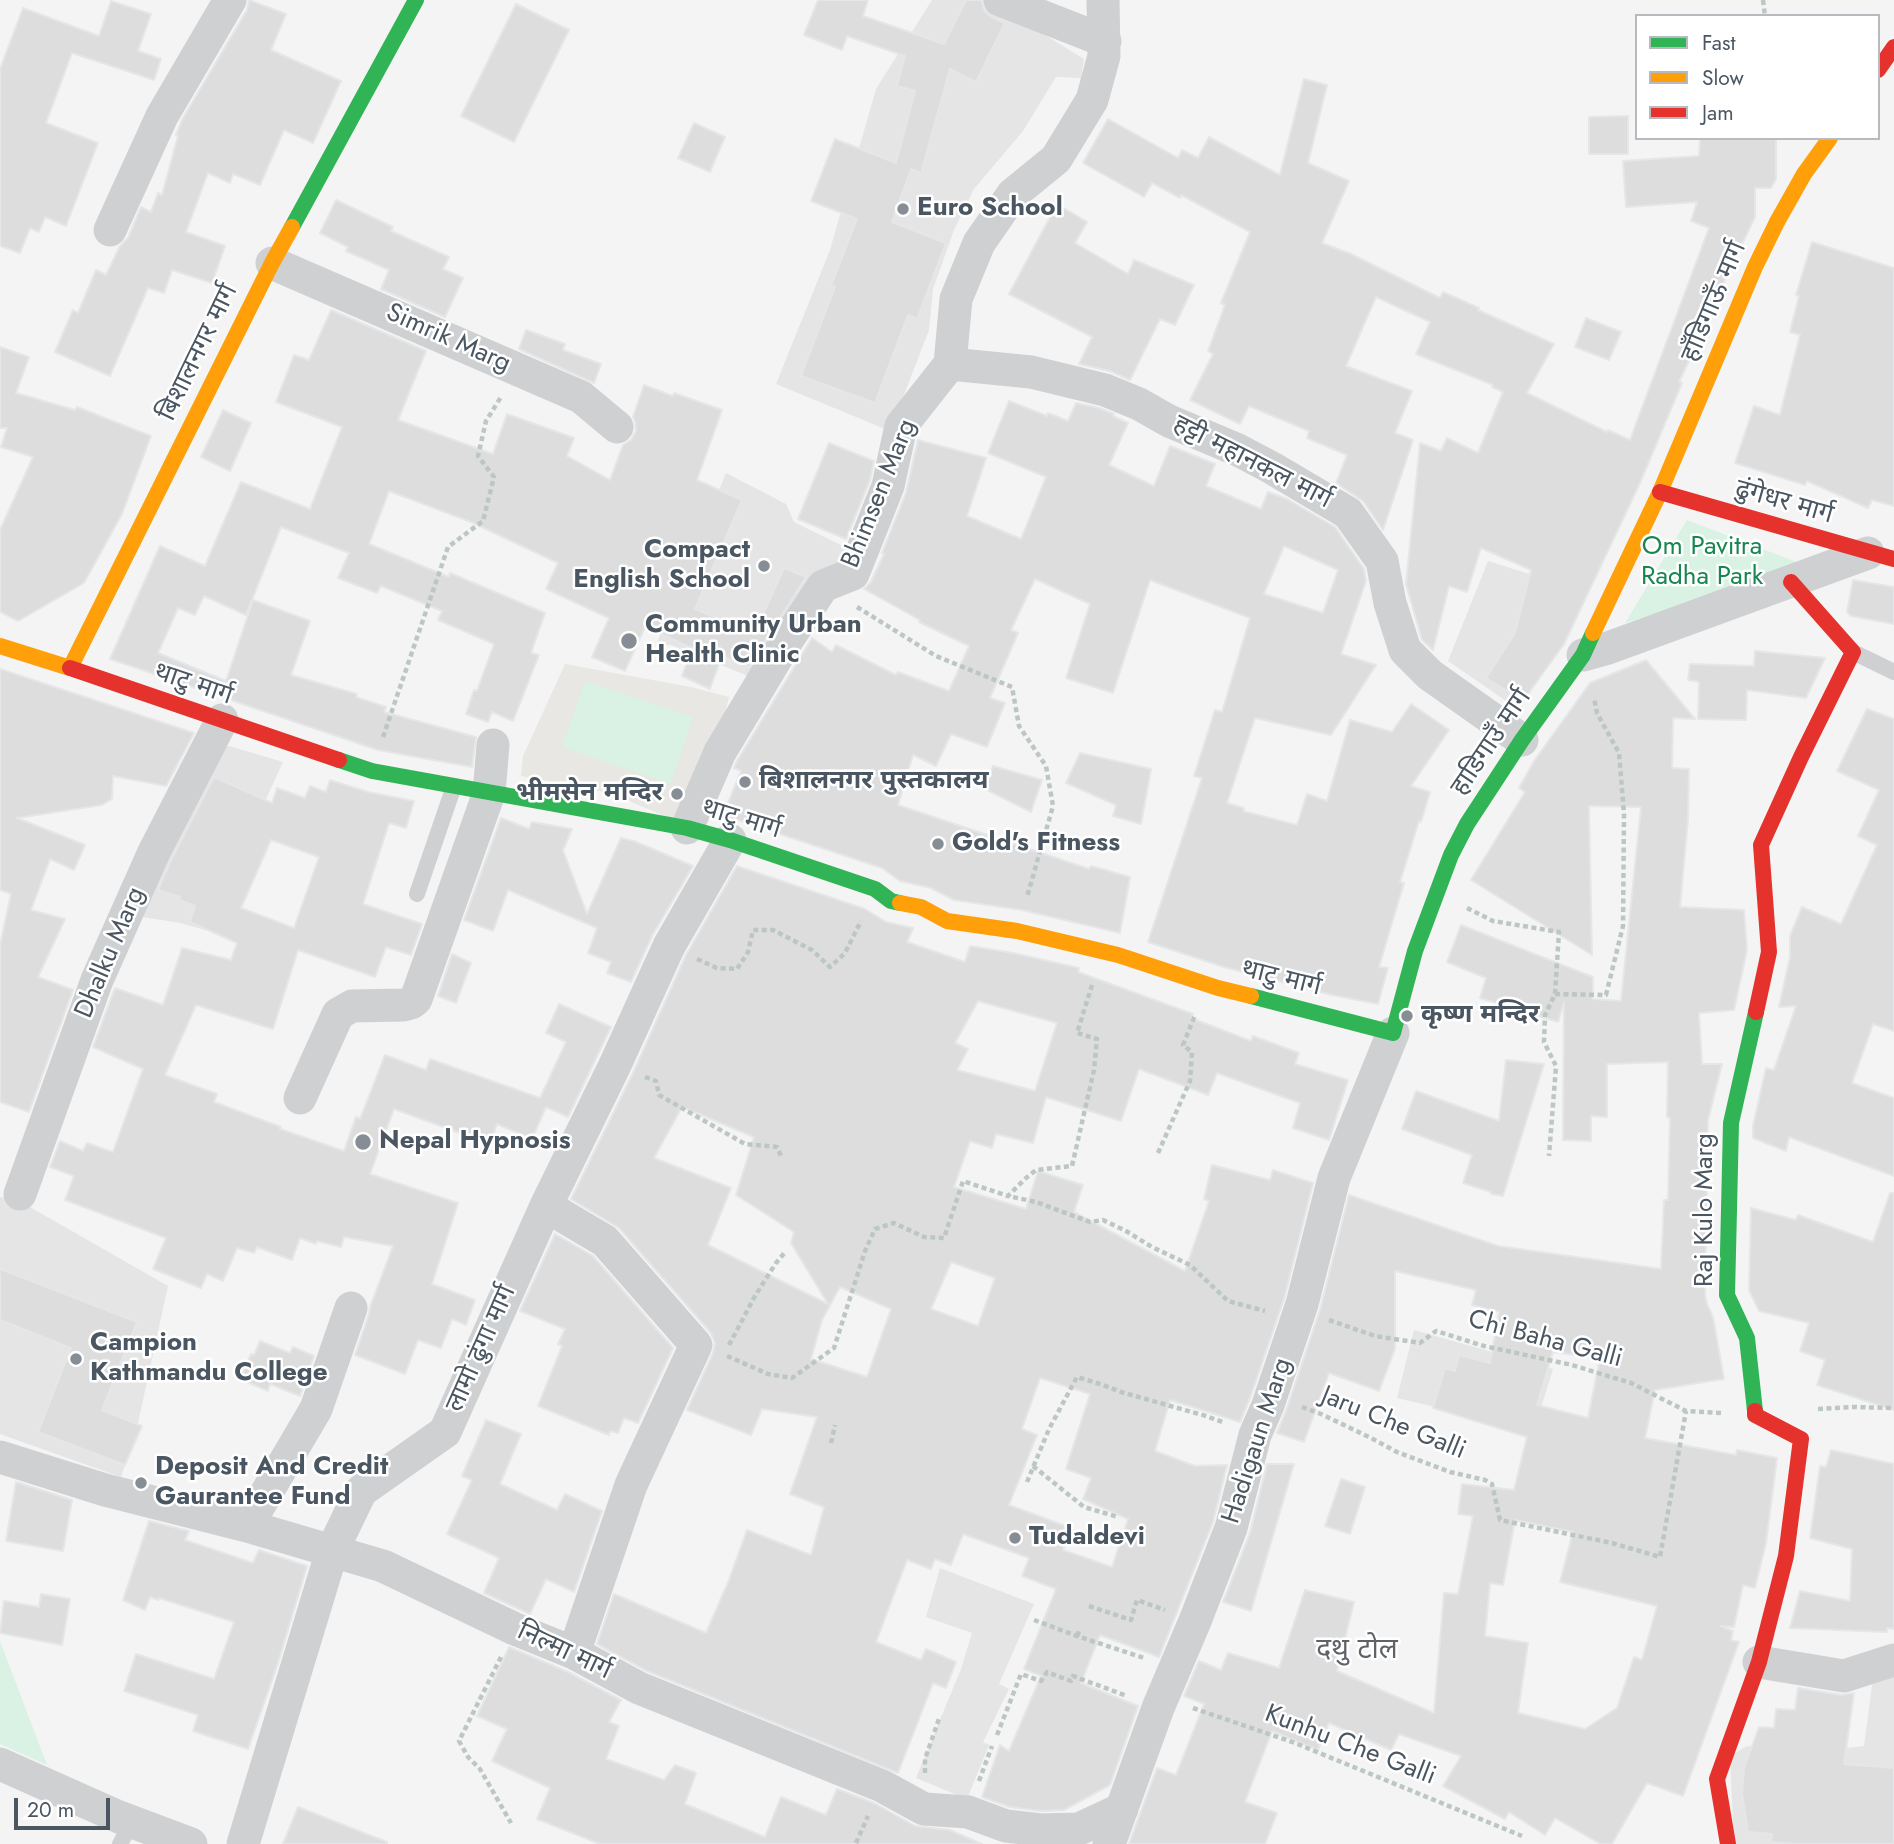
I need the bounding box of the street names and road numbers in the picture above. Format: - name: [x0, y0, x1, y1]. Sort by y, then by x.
- street label: हाँडिगाऊँ मार्ग: [1676, 237, 1754, 367]
- street label: बिशालनगर मार्ग: [153, 280, 245, 426]
- street label: Simrik Marg: [381, 298, 515, 380]
- street label: हट्टी महानकल मार्ग: [1167, 410, 1337, 516]
- street label: Bhimsen Marg: [836, 415, 924, 573]
- street label: ढुंगेधर मार्ग: [1731, 474, 1837, 532]
- street label: थाटु मार्ग: [150, 657, 236, 713]
- street label: हाडिगाउँ मार्ग: [1445, 684, 1539, 802]
- street label: थाटु मार्ग: [698, 793, 784, 847]
- street label: Dhalku Marg: [69, 883, 153, 1023]
- street label: थाटु मार्ग: [1238, 954, 1324, 1004]
- street label: Raj Kulo Marg: [1690, 1133, 1722, 1287]
- street label: लामो ढुंगा मार्ग: [440, 1281, 524, 1417]
- street label: Chi Baha Galli: [1464, 1304, 1626, 1376]
- street label: Hadigaun Marg: [1217, 1354, 1299, 1528]
- street label: Jaru Che Galli: [1316, 1381, 1470, 1467]
- street label: निल्मा मार्ग: [512, 1617, 616, 1687]
- street label: Kunhu Che Galli: [1260, 1699, 1440, 1793]

